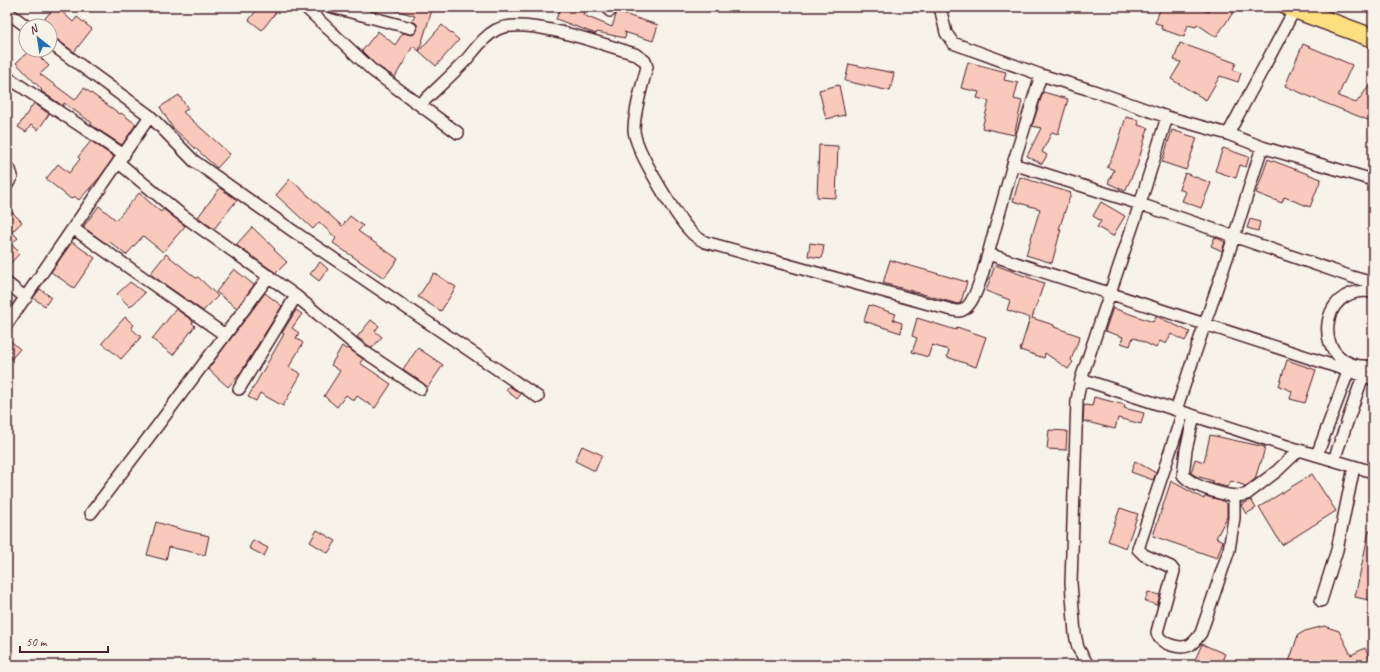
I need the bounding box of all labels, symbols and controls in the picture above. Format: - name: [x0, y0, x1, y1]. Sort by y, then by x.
- north arrow: [18, 18, 58, 58]
- text: N: [27, 20, 41, 37]
- scale bar: [20, 628, 108, 654]
- text: 50 m: [26, 634, 48, 650]

